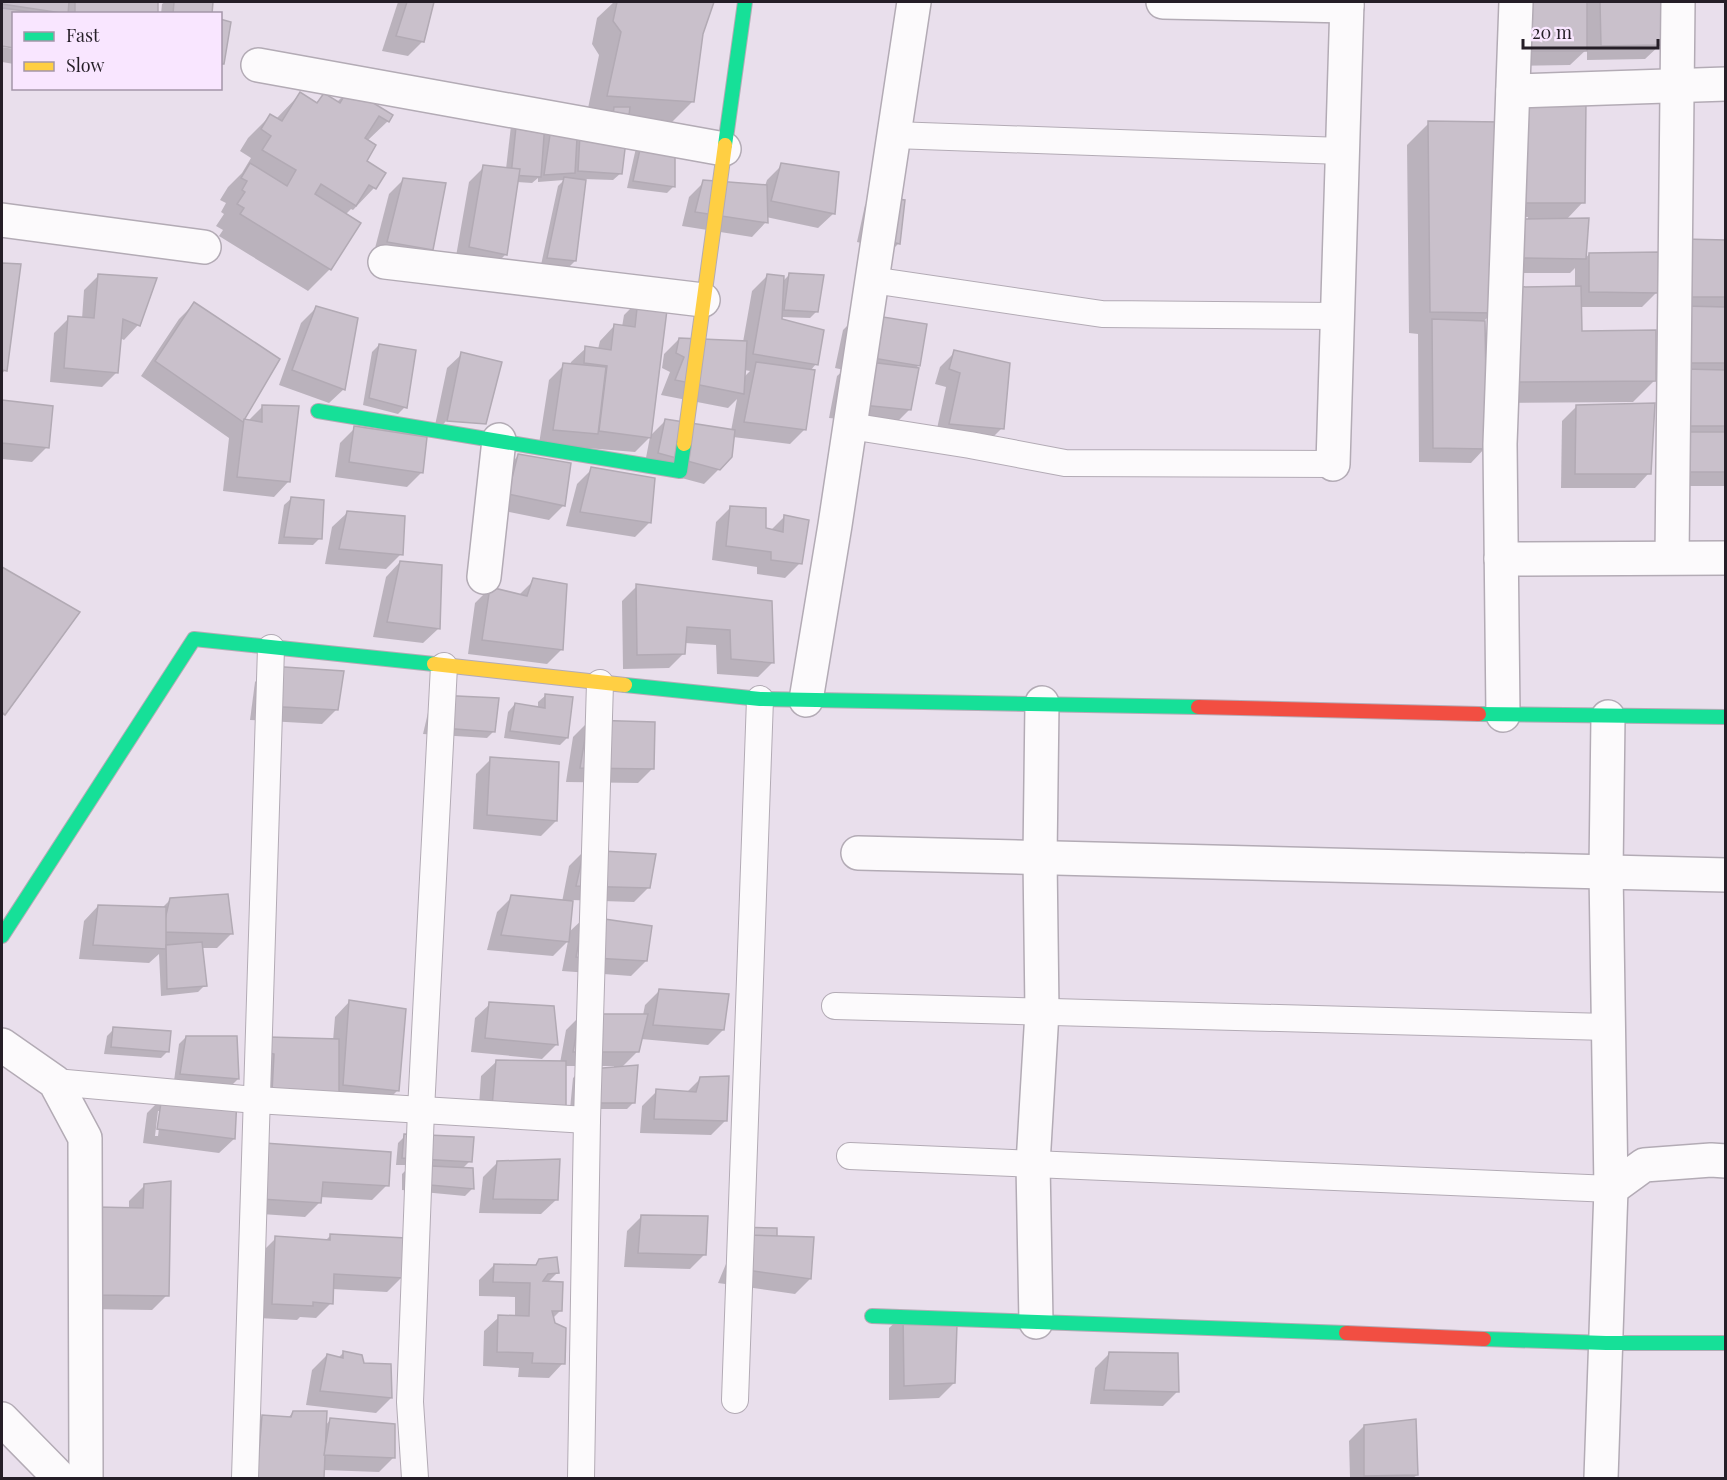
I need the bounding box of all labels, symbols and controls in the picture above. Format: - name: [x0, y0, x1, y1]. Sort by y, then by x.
- legend: [12, 12, 222, 90]
- scale bar: [1523, 12, 1658, 50]
- text: 20 m: [1532, 20, 1572, 44]
- text: Fast: [66, 23, 100, 47]
- text: Slow: [66, 53, 104, 77]

